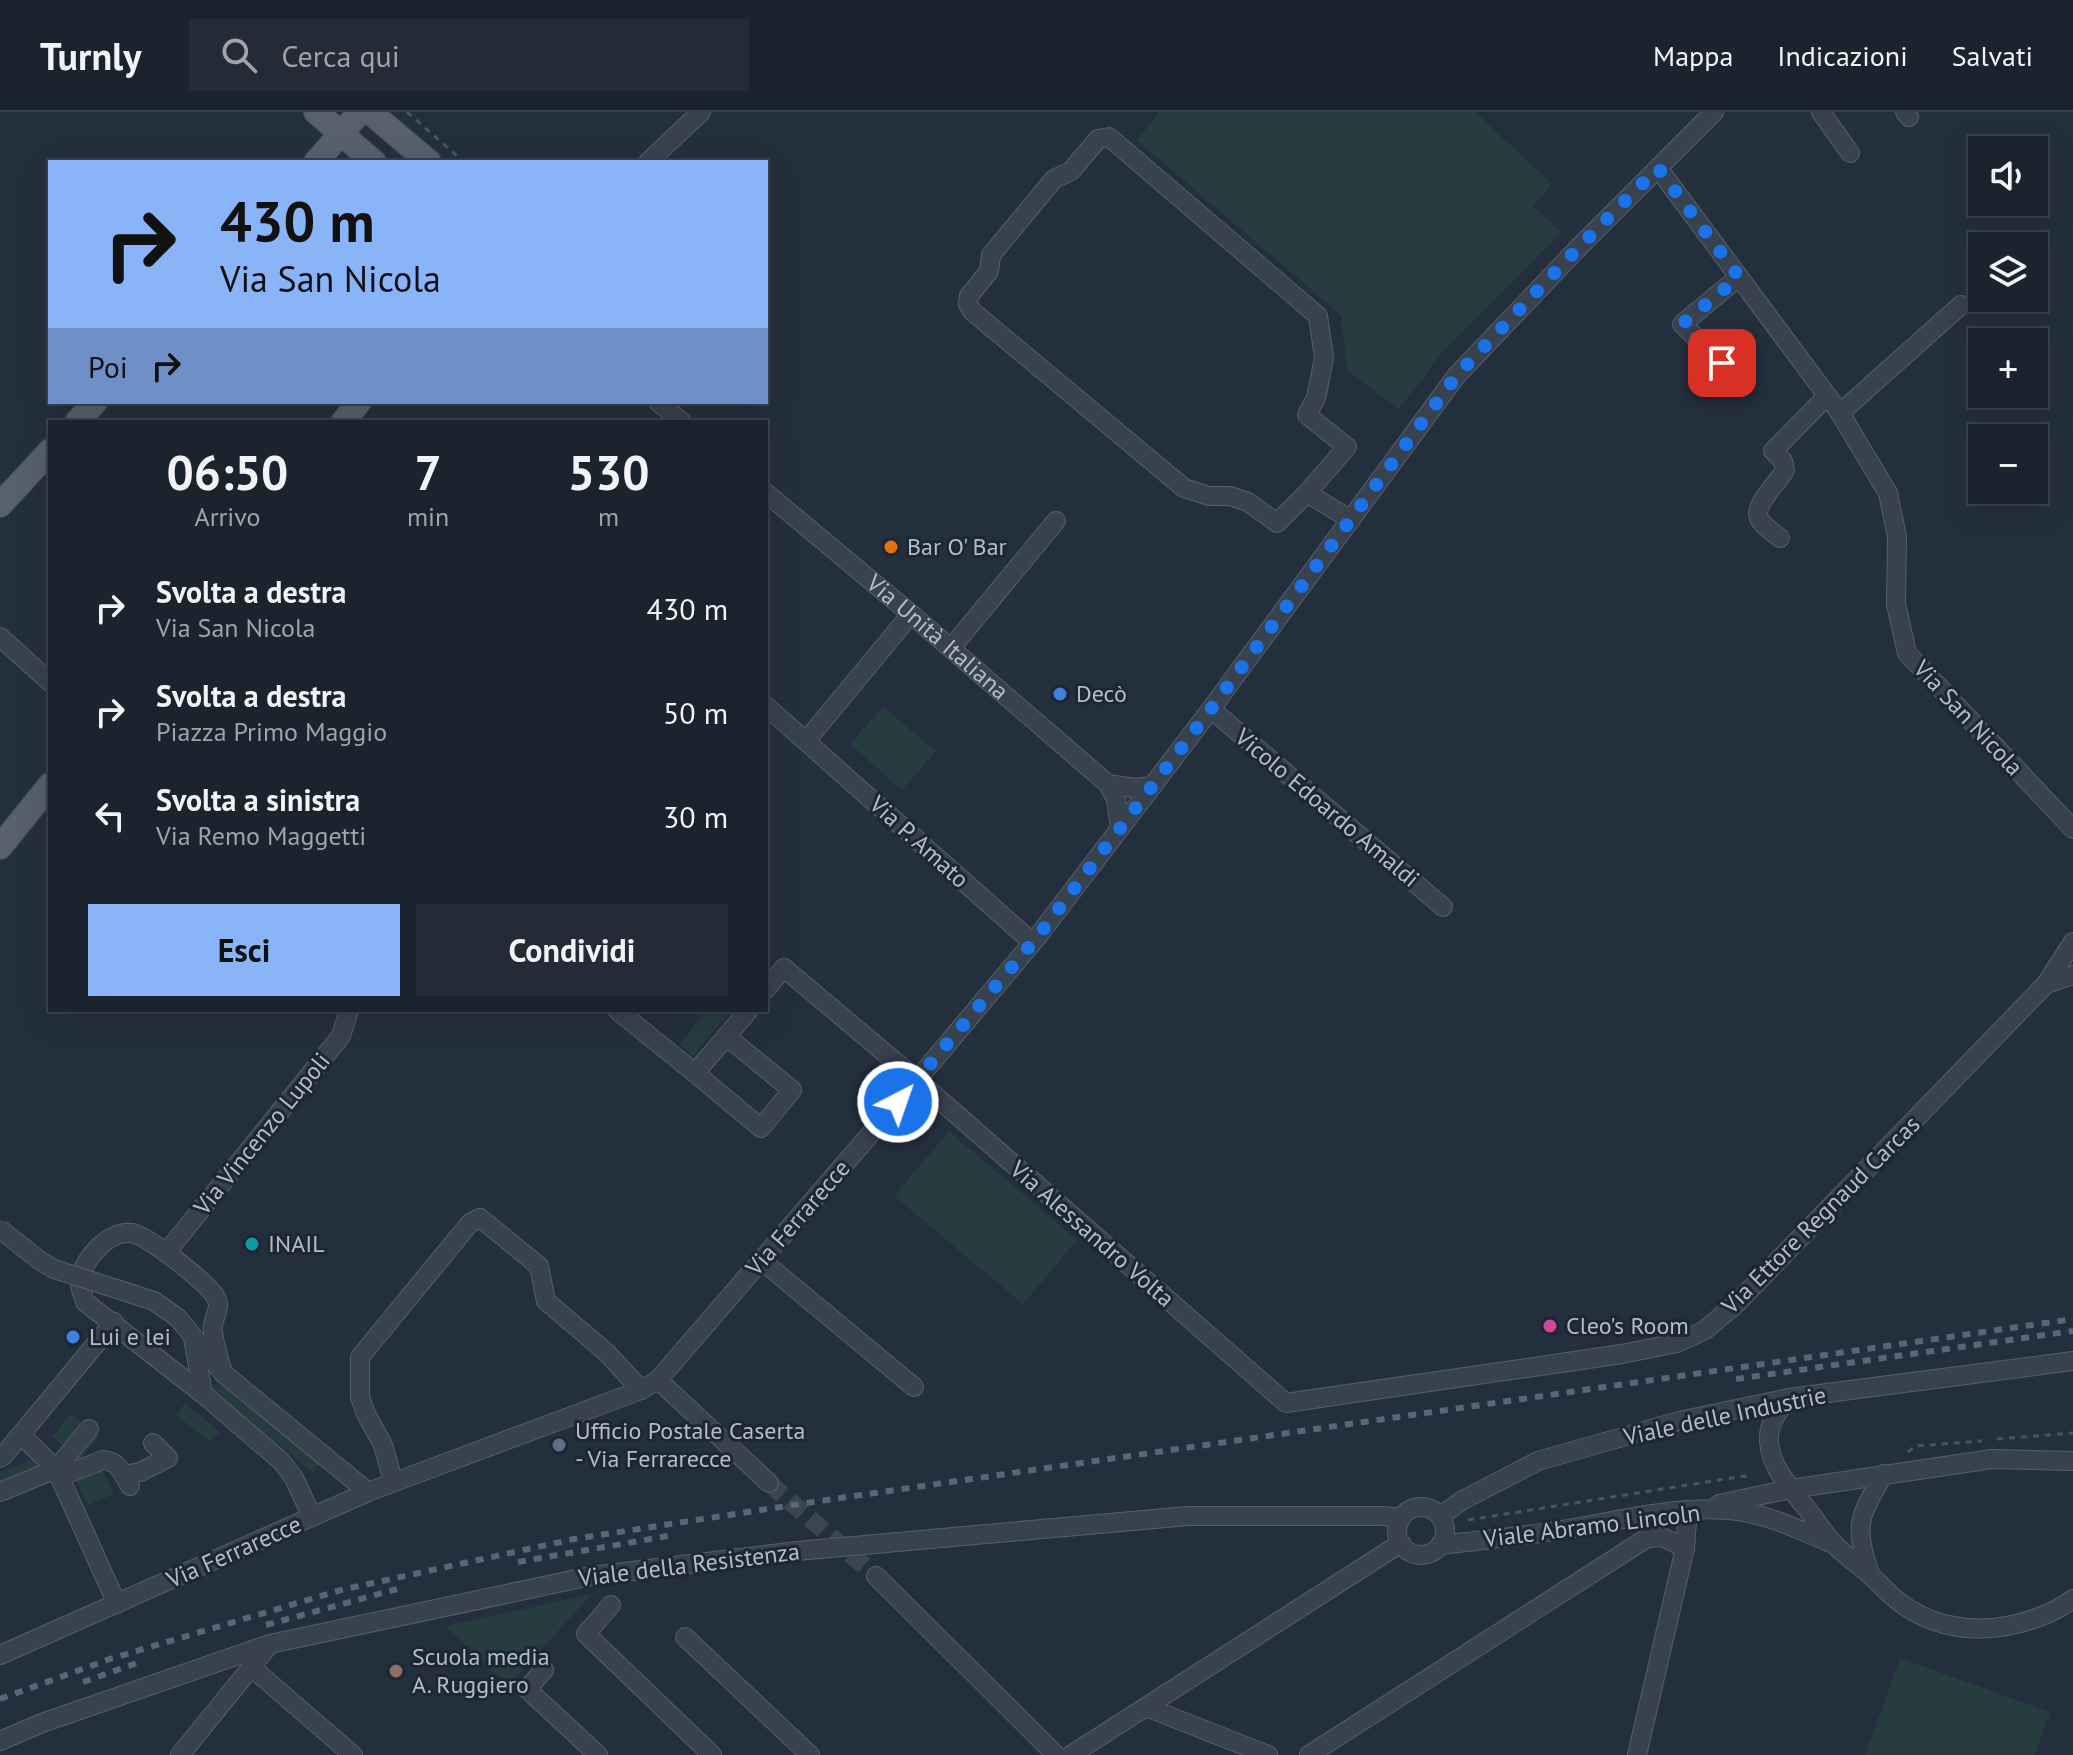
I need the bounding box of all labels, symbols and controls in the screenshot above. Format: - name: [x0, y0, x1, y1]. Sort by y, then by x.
- search box: [189, 19, 749, 91]
- text: Turnly: [40, 31, 141, 80]
- icon: search: [217, 33, 261, 77]
- text: Cerca qui: [281, 36, 400, 75]
- text: Mappa: [1653, 37, 1733, 74]
- text: Indicazioni: [1777, 37, 1908, 74]
- text: Salvati: [1952, 37, 2033, 74]
- map controls: [1968, 136, 2048, 504]
- button: sound: [1968, 136, 2048, 216]
- text: 430 m: [220, 185, 375, 257]
- icon: right: [88, 192, 192, 296]
- button: layers: [1968, 232, 2048, 312]
- text: Via San Nicola: [220, 255, 441, 302]
- button: +: [1968, 328, 2048, 408]
- pin: [1688, 329, 1756, 397]
- icon: arrive: [1700, 341, 1744, 385]
- icon: right: [144, 344, 188, 388]
- text: Poi: [88, 347, 128, 386]
- button: −: [1968, 424, 2048, 504]
- text: 06:50: [167, 441, 288, 503]
- text: 7: [414, 441, 442, 503]
- text: 530: [568, 441, 649, 503]
- text: Arrivo: [194, 500, 260, 533]
- text: min: [407, 500, 449, 533]
- text: m: [598, 500, 619, 533]
- place label: Bar O' Bar: [907, 531, 1007, 562]
- marker: Bar O' Bar: [882, 538, 900, 556]
- street label: Via Unità Italiana: [859, 567, 1015, 706]
- text: Svolta a destra: [156, 572, 346, 611]
- icon: right: [88, 586, 132, 630]
- text: 430 m: [647, 589, 728, 628]
- text: Via San Nicola: [156, 611, 315, 644]
- street label: Via San Nicola: [1906, 653, 2030, 782]
- text: Svolta a destra: [156, 676, 346, 715]
- place label: Decò: [1076, 678, 1127, 709]
- marker: Decò: [1051, 685, 1069, 703]
- icon: right: [88, 690, 132, 734]
- text: 50 m: [663, 693, 728, 732]
- text: Piazza Primo Maggio: [156, 715, 387, 748]
- street label: Vicolo Edoardo Amaldi: [1228, 721, 1426, 894]
- text: Svolta a sinistra: [156, 780, 360, 819]
- street label: Via P. Amato: [862, 788, 976, 895]
- icon: left: [88, 794, 132, 838]
- text: 30 m: [663, 797, 728, 836]
- text: Via Remo Maggetti: [156, 819, 366, 852]
- button: Esci: [88, 904, 400, 996]
- button: Condividi: [416, 904, 728, 996]
- street label: Via Vincenzo Lupoli: [186, 1046, 337, 1222]
- position arrow: [856, 1060, 940, 1144]
- street label: Via Ettore Regnaud Carcas: [1714, 1109, 1926, 1321]
- street label: Via Ferrarecce: [738, 1153, 857, 1283]
- street label: Via Alessandro Volta: [1003, 1153, 1181, 1314]
- place label: INAIL: [268, 1228, 325, 1259]
- marker: INAIL: [243, 1235, 261, 1253]
- place label: Cleo's Room: [1566, 1310, 1689, 1341]
- marker: Cleo's Room: [1541, 1317, 1559, 1335]
- place label: Lui e lei: [89, 1321, 171, 1352]
- marker: Lui e lei: [64, 1328, 82, 1346]
- street label: Viale delle Industrie: [1620, 1379, 1829, 1452]
- place label: Ufficio Postale Caserta - Via Ferrarecce: [575, 1415, 805, 1474]
- marker: Ufficio Postale Caserta - Via Ferrarecce: [550, 1436, 568, 1454]
- street label: Viale Abramo Lincoln: [1481, 1497, 1702, 1554]
- street label: Via Ferrarecce: [161, 1508, 306, 1595]
- street label: Viale della Resistenza: [575, 1536, 801, 1594]
- place label: Scuola media A. Ruggiero: [412, 1641, 550, 1700]
- marker: Scuola media A. Ruggiero: [387, 1662, 405, 1680]

